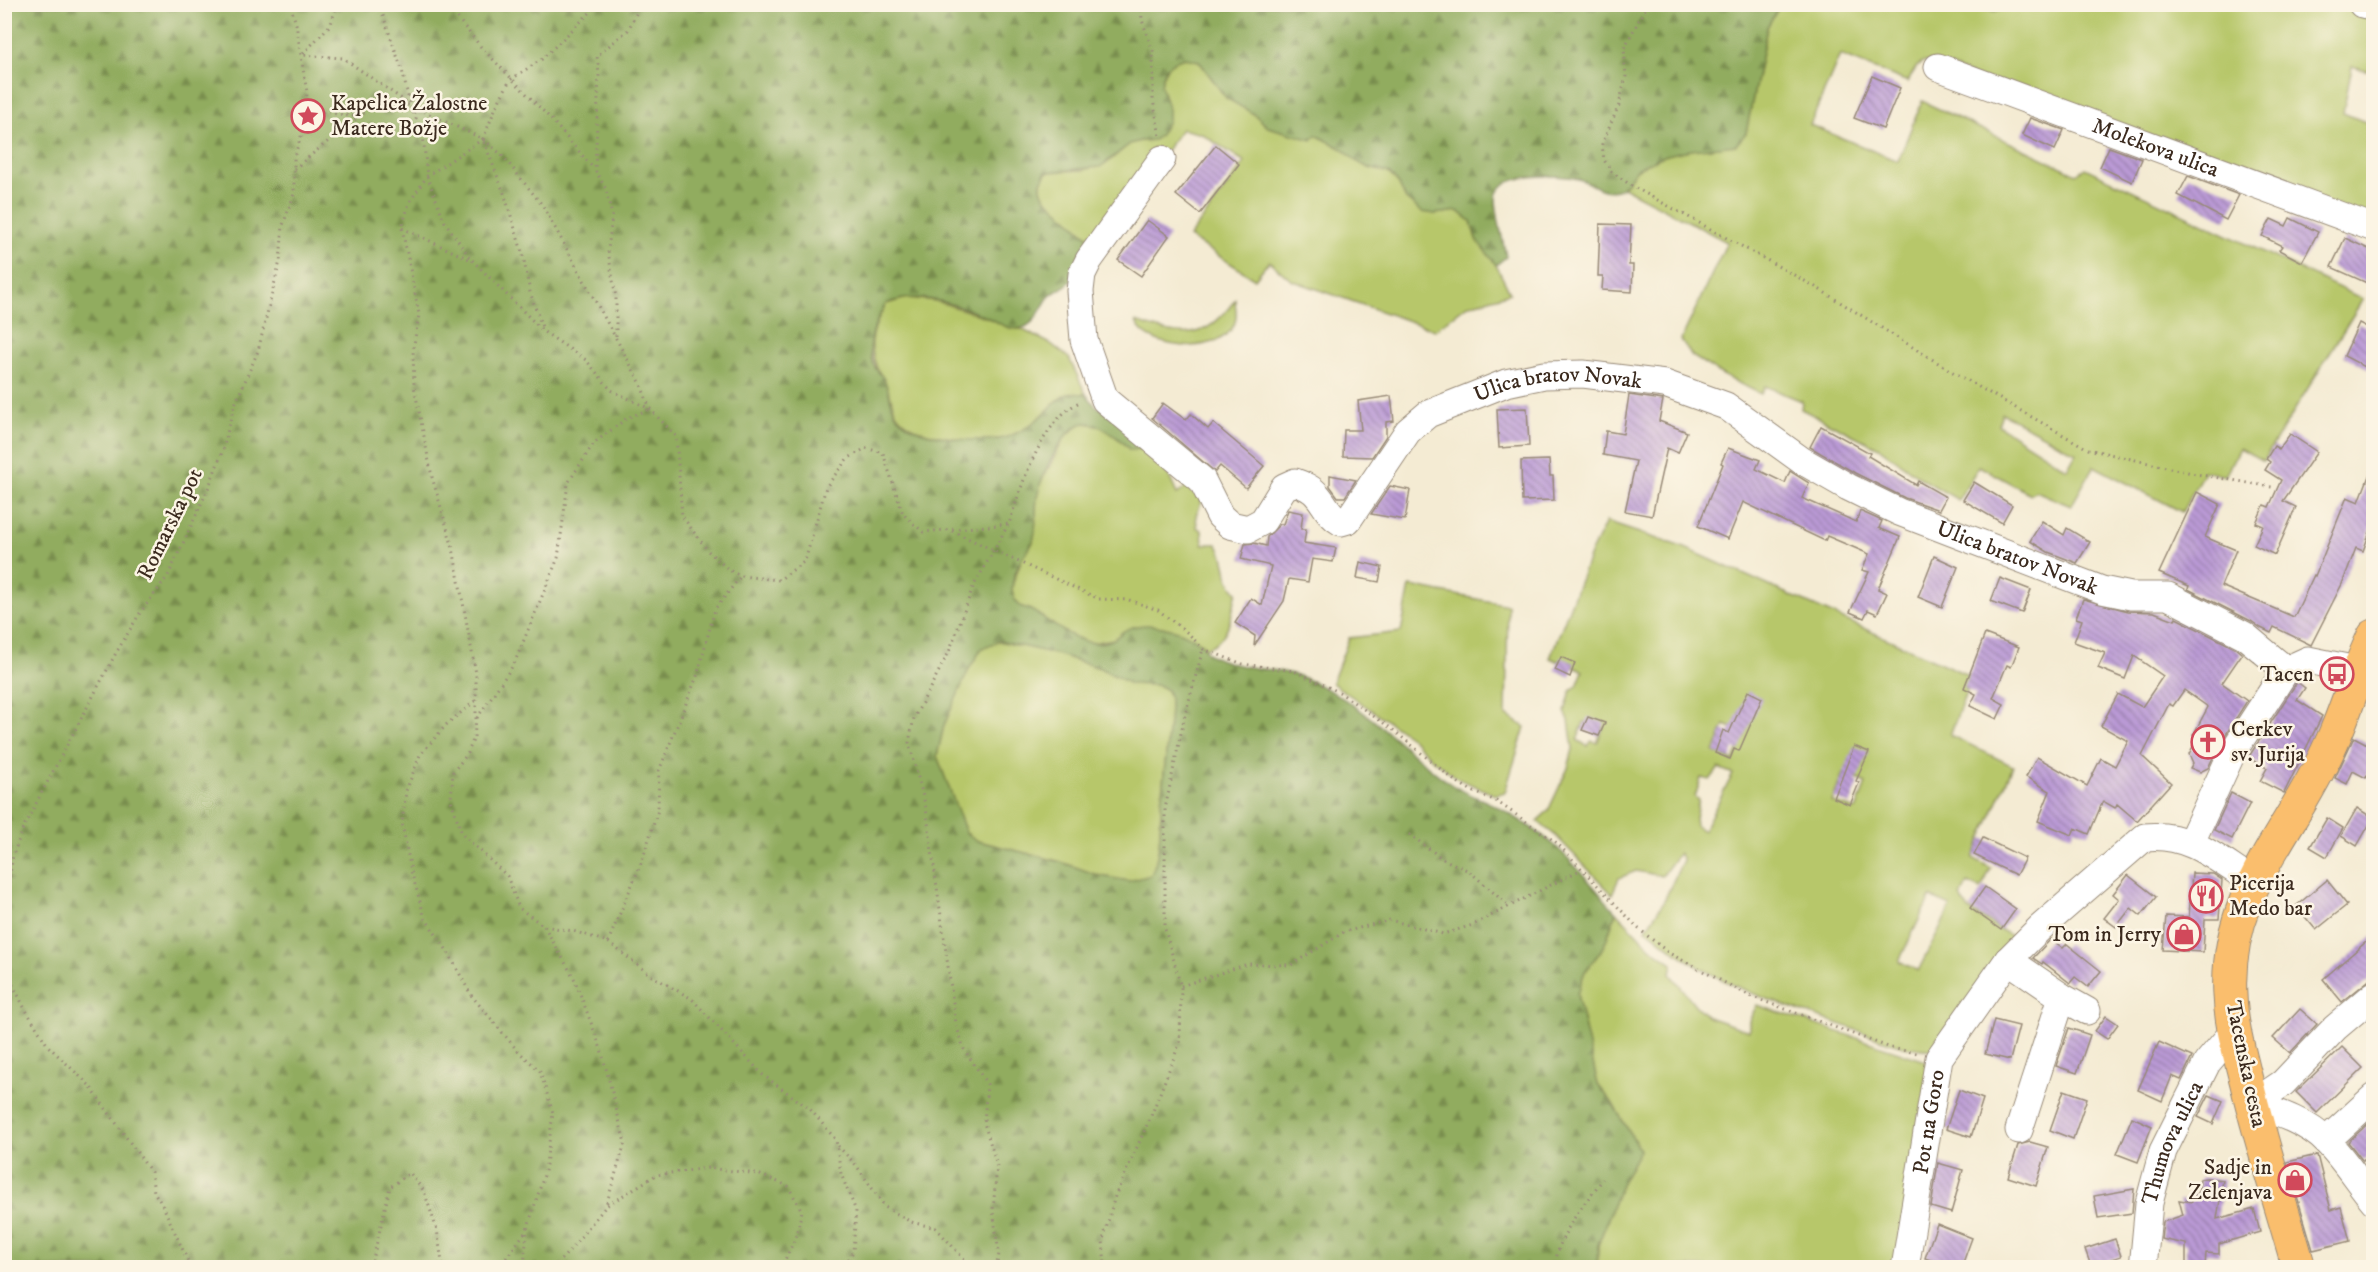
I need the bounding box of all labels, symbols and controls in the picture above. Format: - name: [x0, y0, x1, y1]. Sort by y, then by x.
- place label: Kapelica Žalostne Matere Božje: [331, 89, 487, 142]
- place icon: Kapelica Žalostne Matere Božje: [290, 98, 326, 134]
- street label: Molekova ulica: [2089, 112, 2223, 183]
- street label: Ulica bratov Novak: [1470, 360, 1644, 408]
- street label: Romarska pot: [131, 464, 209, 584]
- street label: Ulica bratov Novak: [1933, 514, 2102, 601]
- bus stop icon: Tacen: [2319, 656, 2355, 692]
- place label: Tacen: [2260, 661, 2315, 688]
- place label: Cerkev sv. Jurija: [2231, 716, 2306, 768]
- church icon: Cerkev sv. Jurija: [2190, 724, 2226, 760]
- place label: Picerija Medo bar: [2229, 870, 2313, 922]
- restaurant icon: Picerija Medo bar: [2188, 878, 2224, 914]
- shop icon: Tom in Jerry: [2166, 916, 2202, 952]
- place label: Tom in Jerry: [2049, 921, 2162, 948]
- street label: Tacenska cesta: [2219, 998, 2273, 1130]
- street label: Pot na Goro: [1907, 1068, 1950, 1176]
- street label: Thumova ulica: [2136, 1076, 2210, 1207]
- place label: Sadje in Zelenjava: [2188, 1154, 2273, 1206]
- shop icon: Sadje in Zelenjava: [2277, 1162, 2313, 1198]

